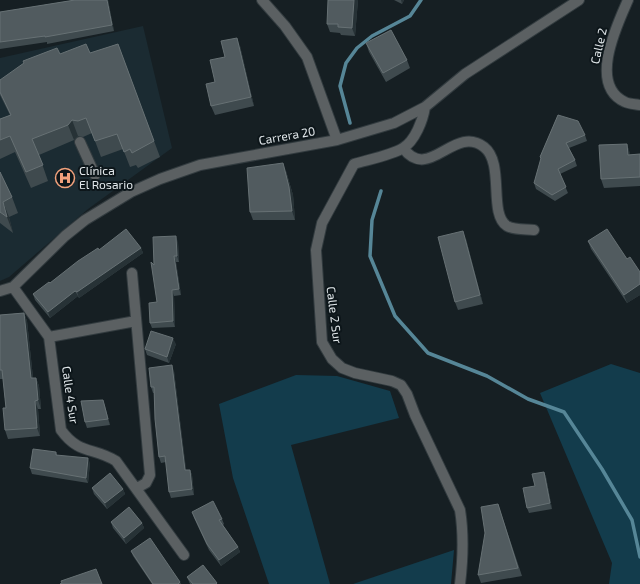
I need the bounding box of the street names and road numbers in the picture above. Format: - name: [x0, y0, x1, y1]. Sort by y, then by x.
- street label: Calle 2: [587, 26, 609, 65]
- street label: Carrera 20: [257, 123, 316, 147]
- street label: Calle 2 Sur: [325, 285, 345, 344]
- street label: Calle 4 Sur: [60, 365, 82, 425]

